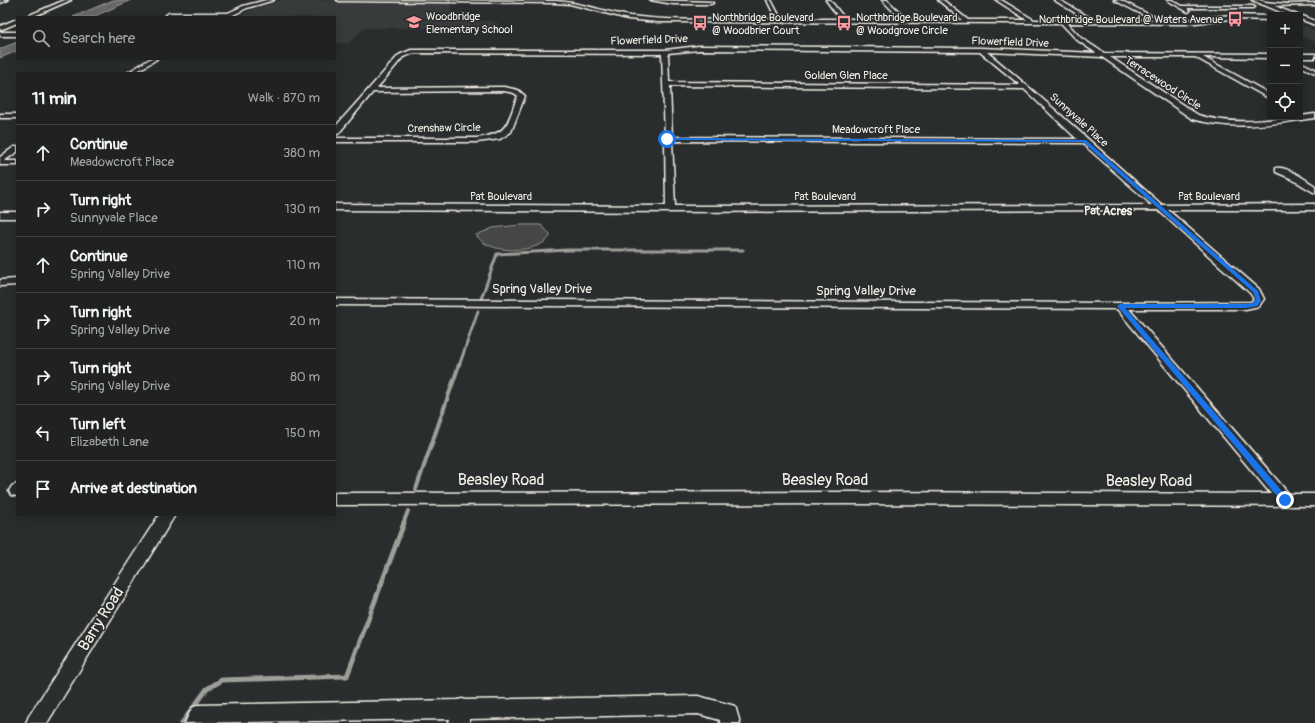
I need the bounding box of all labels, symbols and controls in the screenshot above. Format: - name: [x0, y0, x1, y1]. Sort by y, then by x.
- place label: Woodbridge Elementary School: [426, 10, 513, 36]
- bus stop icon: Northbridge Boulevard @ Waters Avenue: [1226, 10, 1244, 28]
- place label: Northbridge Boulevard @ Woodbrier Court: [712, 11, 814, 37]
- place label: Northbridge Boulevard @ Woodgrove Circle: [856, 11, 958, 37]
- map controls: [1267, 12, 1303, 120]
- button: +: [1267, 12, 1303, 48]
- school or university icon: Woodbridge Elementary School: [405, 13, 423, 31]
- place label: Northbridge Boulevard @ Waters Avenue: [1039, 13, 1224, 26]
- bus stop icon: Northbridge Boulevard @ Woodbrier Court: [691, 14, 709, 32]
- bus stop icon: Northbridge Boulevard @ Woodgrove Circle: [835, 14, 853, 32]
- search box: [16, 16, 336, 60]
- icon: search: [30, 27, 52, 49]
- text: Search here: [62, 29, 135, 48]
- street label: Flowerfield Drive: [610, 32, 689, 48]
- street label: Flowerfield Drive: [971, 34, 1050, 50]
- button: −: [1267, 48, 1303, 84]
- street label: Terracewood Circle: [1122, 54, 1204, 113]
- street label: Golden Glen Place: [804, 69, 888, 82]
- button: locate: [1267, 84, 1303, 120]
- text: 11 min: [32, 88, 77, 109]
- text: Walk · 870 m: [248, 90, 320, 106]
- street label: Sunnyvale Place: [1047, 90, 1111, 150]
- street label: Crenshaw Circle: [407, 121, 481, 135]
- street label: Meadowcroft Place: [832, 123, 921, 136]
- route start: [658, 130, 676, 148]
- text: Continue: [70, 135, 128, 154]
- icon: ahead: [32, 142, 54, 164]
- text: 380 m: [283, 145, 320, 161]
- text: Meadowcroft Place: [70, 154, 174, 170]
- street label: Pat Boulevard: [470, 190, 532, 203]
- street label: Pat Boulevard: [794, 190, 856, 203]
- street label: Pat Boulevard: [1178, 190, 1240, 203]
- text: Turn right: [70, 191, 131, 210]
- icon: right: [32, 198, 54, 220]
- text: 130 m: [284, 201, 320, 217]
- district label: Pat Acres: [1084, 204, 1133, 219]
- text: Sunnyvale Place: [70, 210, 158, 226]
- text: Continue: [70, 247, 128, 266]
- icon: ahead: [32, 254, 54, 276]
- text: 110 m: [287, 257, 320, 273]
- text: Spring Valley Drive: [70, 266, 170, 282]
- street label: Spring Valley Drive: [492, 281, 592, 297]
- street label: Spring Valley Drive: [816, 283, 916, 299]
- text: Turn right: [70, 303, 131, 322]
- icon: right: [32, 310, 54, 332]
- text: 20 m: [289, 313, 320, 329]
- text: Spring Valley Drive: [70, 322, 170, 338]
- text: Turn right: [70, 359, 131, 378]
- icon: right: [32, 366, 54, 388]
- text: 80 m: [290, 369, 320, 385]
- text: Spring Valley Drive: [70, 378, 170, 394]
- text: Turn left: [70, 415, 126, 434]
- icon: left: [32, 422, 54, 444]
- text: 150 m: [285, 425, 320, 441]
- text: Elizabeth Lane: [70, 434, 149, 450]
- street label: Beasley Road: [458, 470, 544, 490]
- street label: Beasley Road: [782, 470, 868, 490]
- street label: Beasley Road: [1106, 471, 1192, 491]
- icon: arrive: [32, 478, 54, 500]
- text: Arrive at destination: [70, 479, 197, 498]
- route end: [1276, 491, 1294, 509]
- street label: Barry Road: [74, 583, 128, 655]

